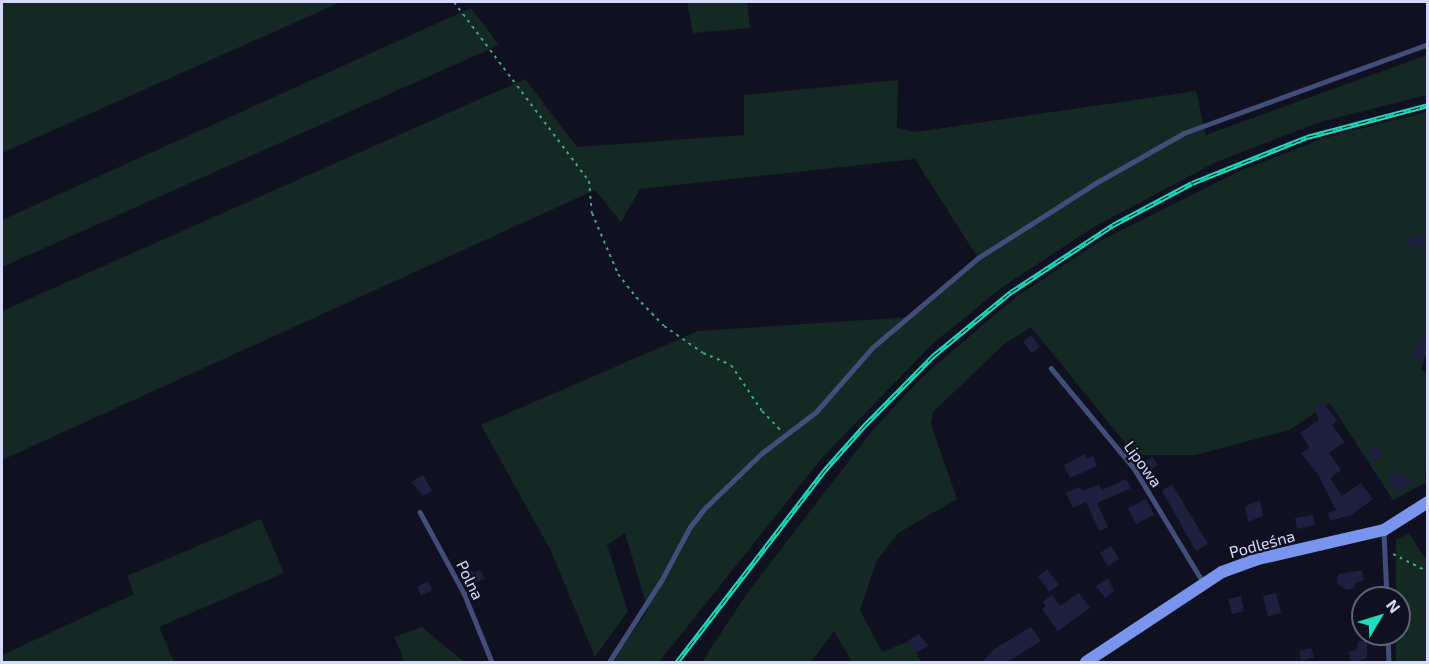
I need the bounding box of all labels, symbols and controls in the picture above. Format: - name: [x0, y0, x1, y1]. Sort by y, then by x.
- street label: Lipowa: [1120, 437, 1166, 491]
- street label: Podleśna: [1227, 526, 1297, 562]
- street label: Polna: [452, 557, 488, 603]
- north arrow: [1351, 586, 1411, 646]
- text: N: [1383, 595, 1405, 616]

